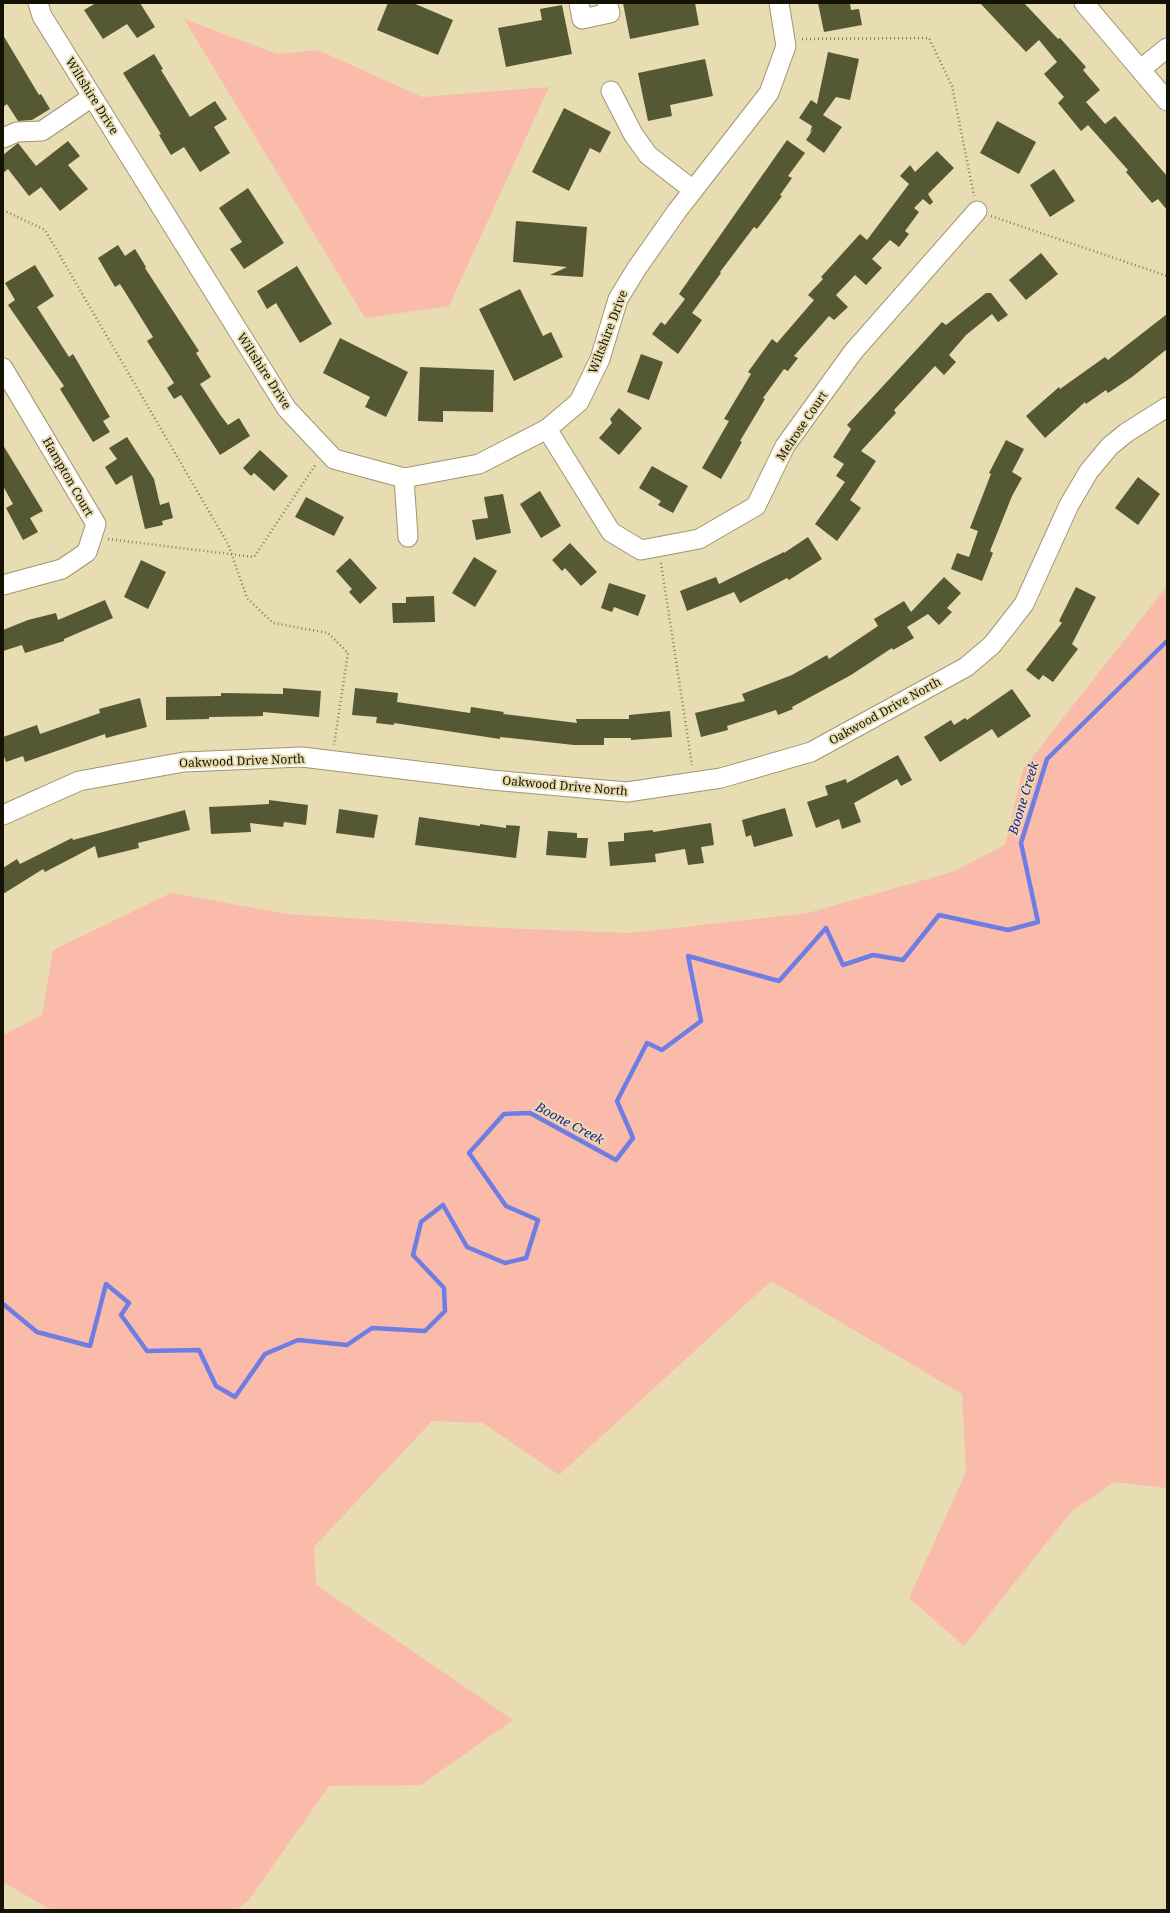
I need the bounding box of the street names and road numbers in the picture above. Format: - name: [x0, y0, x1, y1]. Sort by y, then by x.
- street label: Wiltshire Drive: [62, 54, 123, 138]
- street label: Wiltshire Drive: [584, 288, 631, 376]
- street label: Wiltshire Drive: [233, 329, 296, 412]
- street label: Melrose Court: [772, 388, 831, 464]
- street label: Hampton Court: [39, 434, 98, 519]
- street label: Oakwood Drive North: [826, 672, 944, 748]
- street label: Oakwood Drive North: [179, 750, 305, 771]
- street label: Oakwood Drive North: [502, 772, 629, 799]

